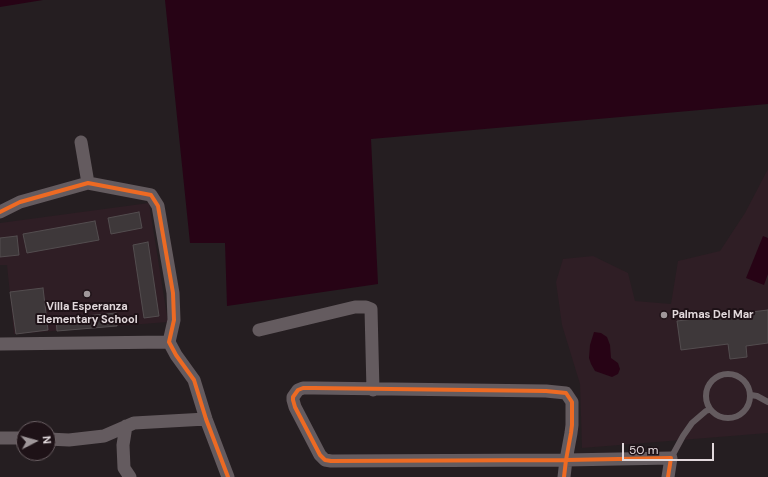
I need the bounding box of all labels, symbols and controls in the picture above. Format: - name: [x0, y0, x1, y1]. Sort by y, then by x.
- marker: Villa Esperanza Elementary School: [82, 289, 92, 299]
- place label: Villa Esperanza Elementary School: [36, 300, 138, 326]
- place label: Palmas Del Mar: [672, 308, 754, 322]
- marker: Palmas Del Mar: [659, 310, 669, 320]
- north arrow: [16, 421, 56, 461]
- text: N: [40, 435, 54, 445]
- scale bar: [624, 435, 716, 461]
- text: 50 m: [629, 442, 658, 458]

